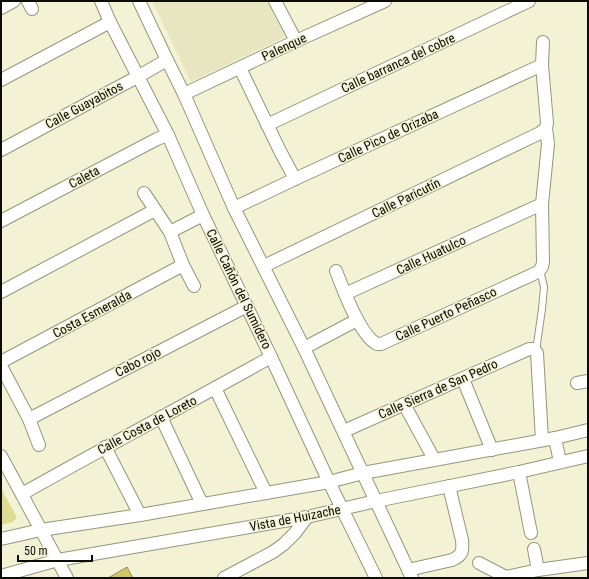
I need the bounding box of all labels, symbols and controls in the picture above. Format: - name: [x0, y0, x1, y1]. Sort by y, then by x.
- street label: Palenque: [259, 30, 309, 64]
- street label: Calle barranca del cobre: [339, 30, 457, 96]
- street label: Calle Guayabitos: [43, 78, 125, 132]
- street label: Calle Pico de Orizaba: [335, 106, 441, 166]
- street label: Caleta: [66, 163, 102, 191]
- street label: Calle Paricutín: [369, 175, 443, 221]
- street label: Calle Cañón del Sumidero: [203, 227, 275, 351]
- street label: Calle Huatulco: [394, 232, 468, 278]
- street label: Calle Puerto Peñasco: [393, 284, 499, 344]
- street label: Costa Esmeralda: [50, 287, 134, 341]
- street label: Cabo rojo: [113, 344, 163, 380]
- street label: Calle Sierra de San Pedro: [376, 356, 500, 422]
- street label: Calle Costa de Loreto: [95, 393, 199, 457]
- street label: Vista de Huizache: [248, 502, 342, 534]
- scale bar: [18, 537, 92, 563]
- text: 50 m: [24, 544, 48, 558]

